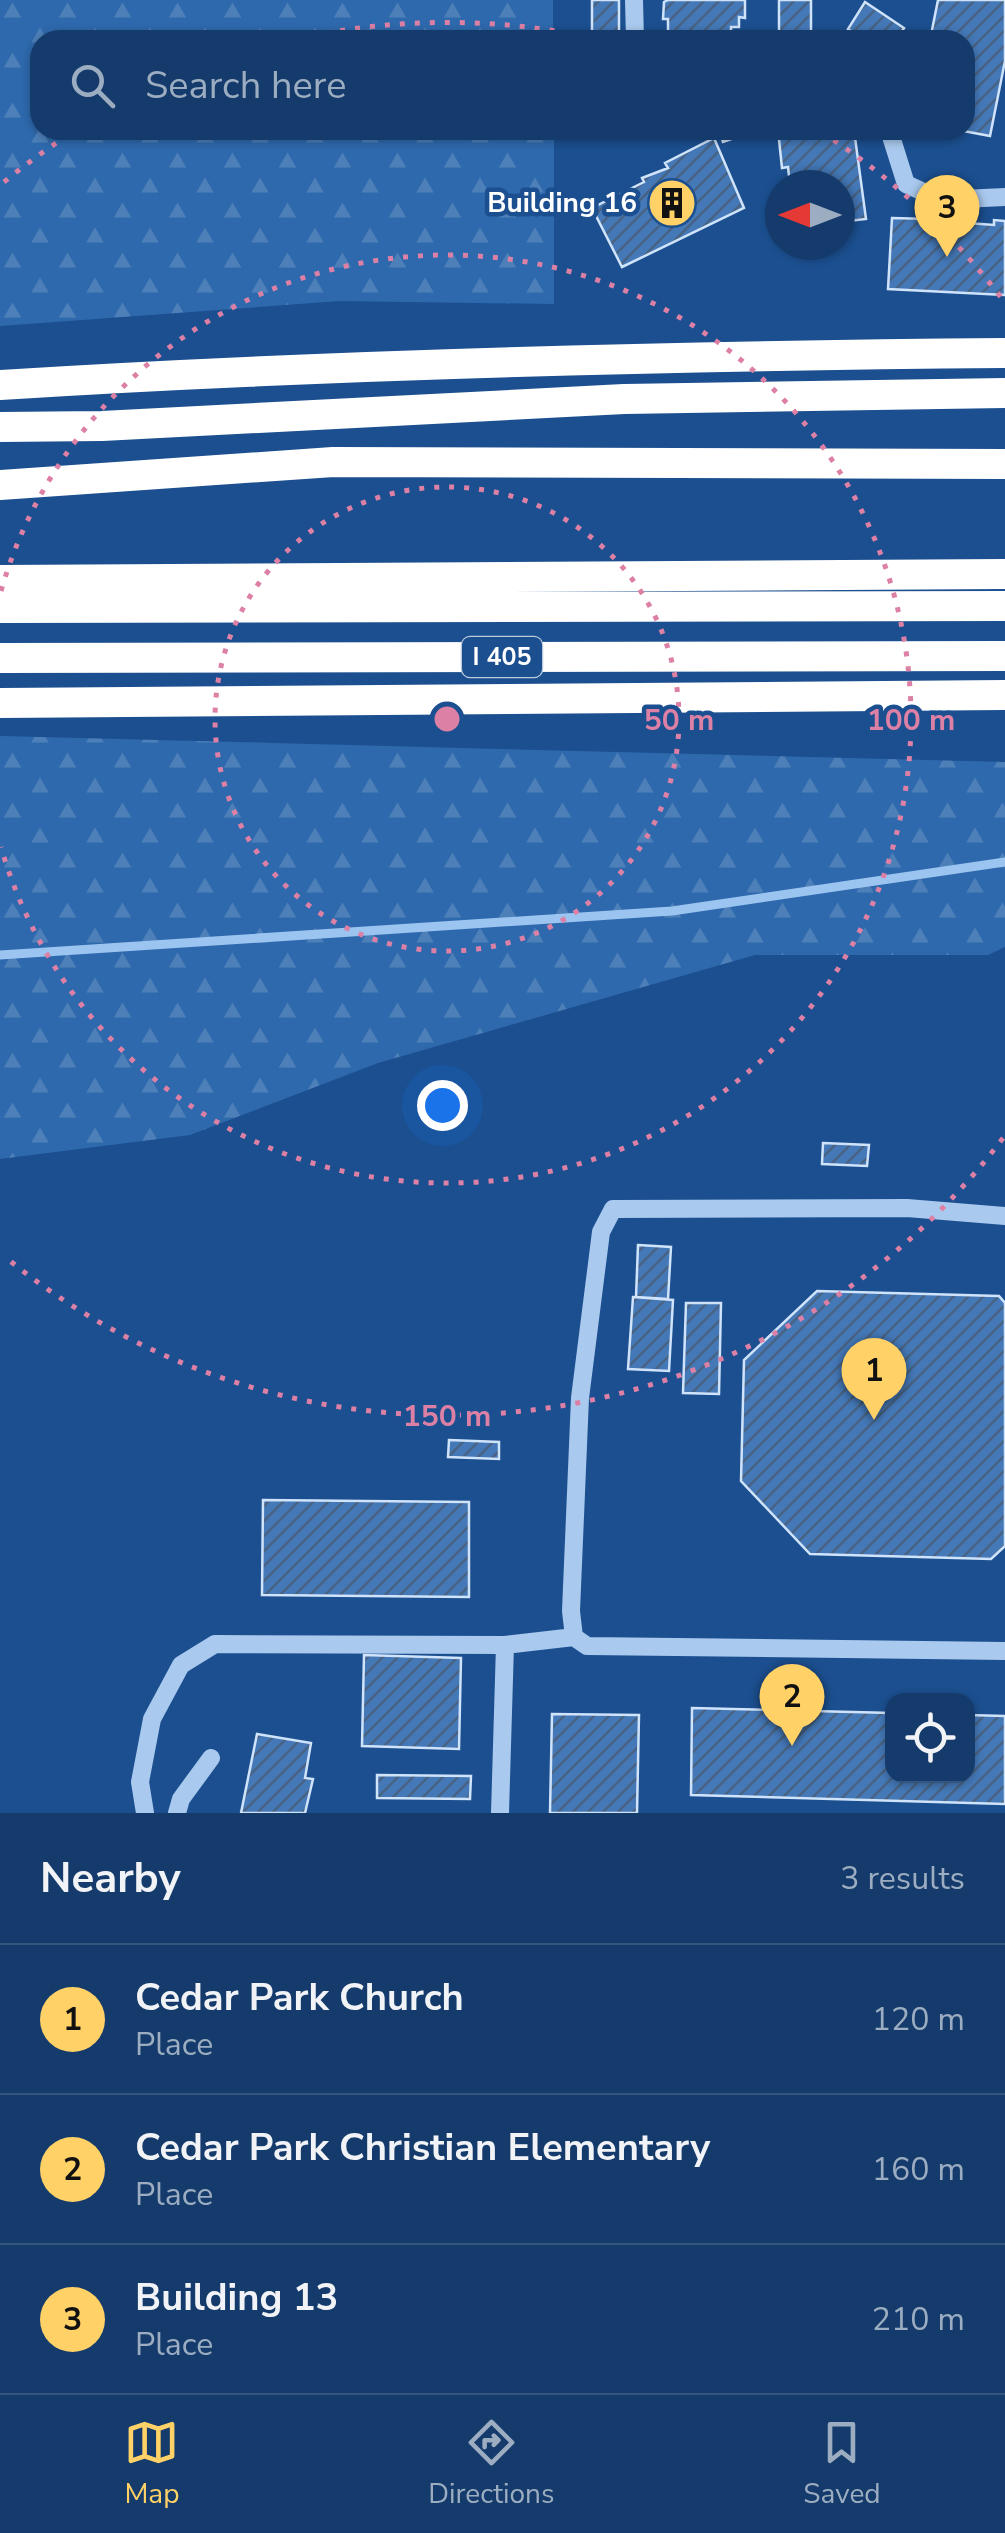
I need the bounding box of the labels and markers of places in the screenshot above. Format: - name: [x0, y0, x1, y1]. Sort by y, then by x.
- pin: 3: [914, 174, 980, 257]
- building icon: Building 16: [646, 177, 698, 229]
- place label: Building 16: [487, 184, 637, 222]
- centre of rings: [429, 701, 465, 737]
- pin: 1: [842, 1338, 906, 1420]
- pin: 2: [760, 1664, 824, 1746]

